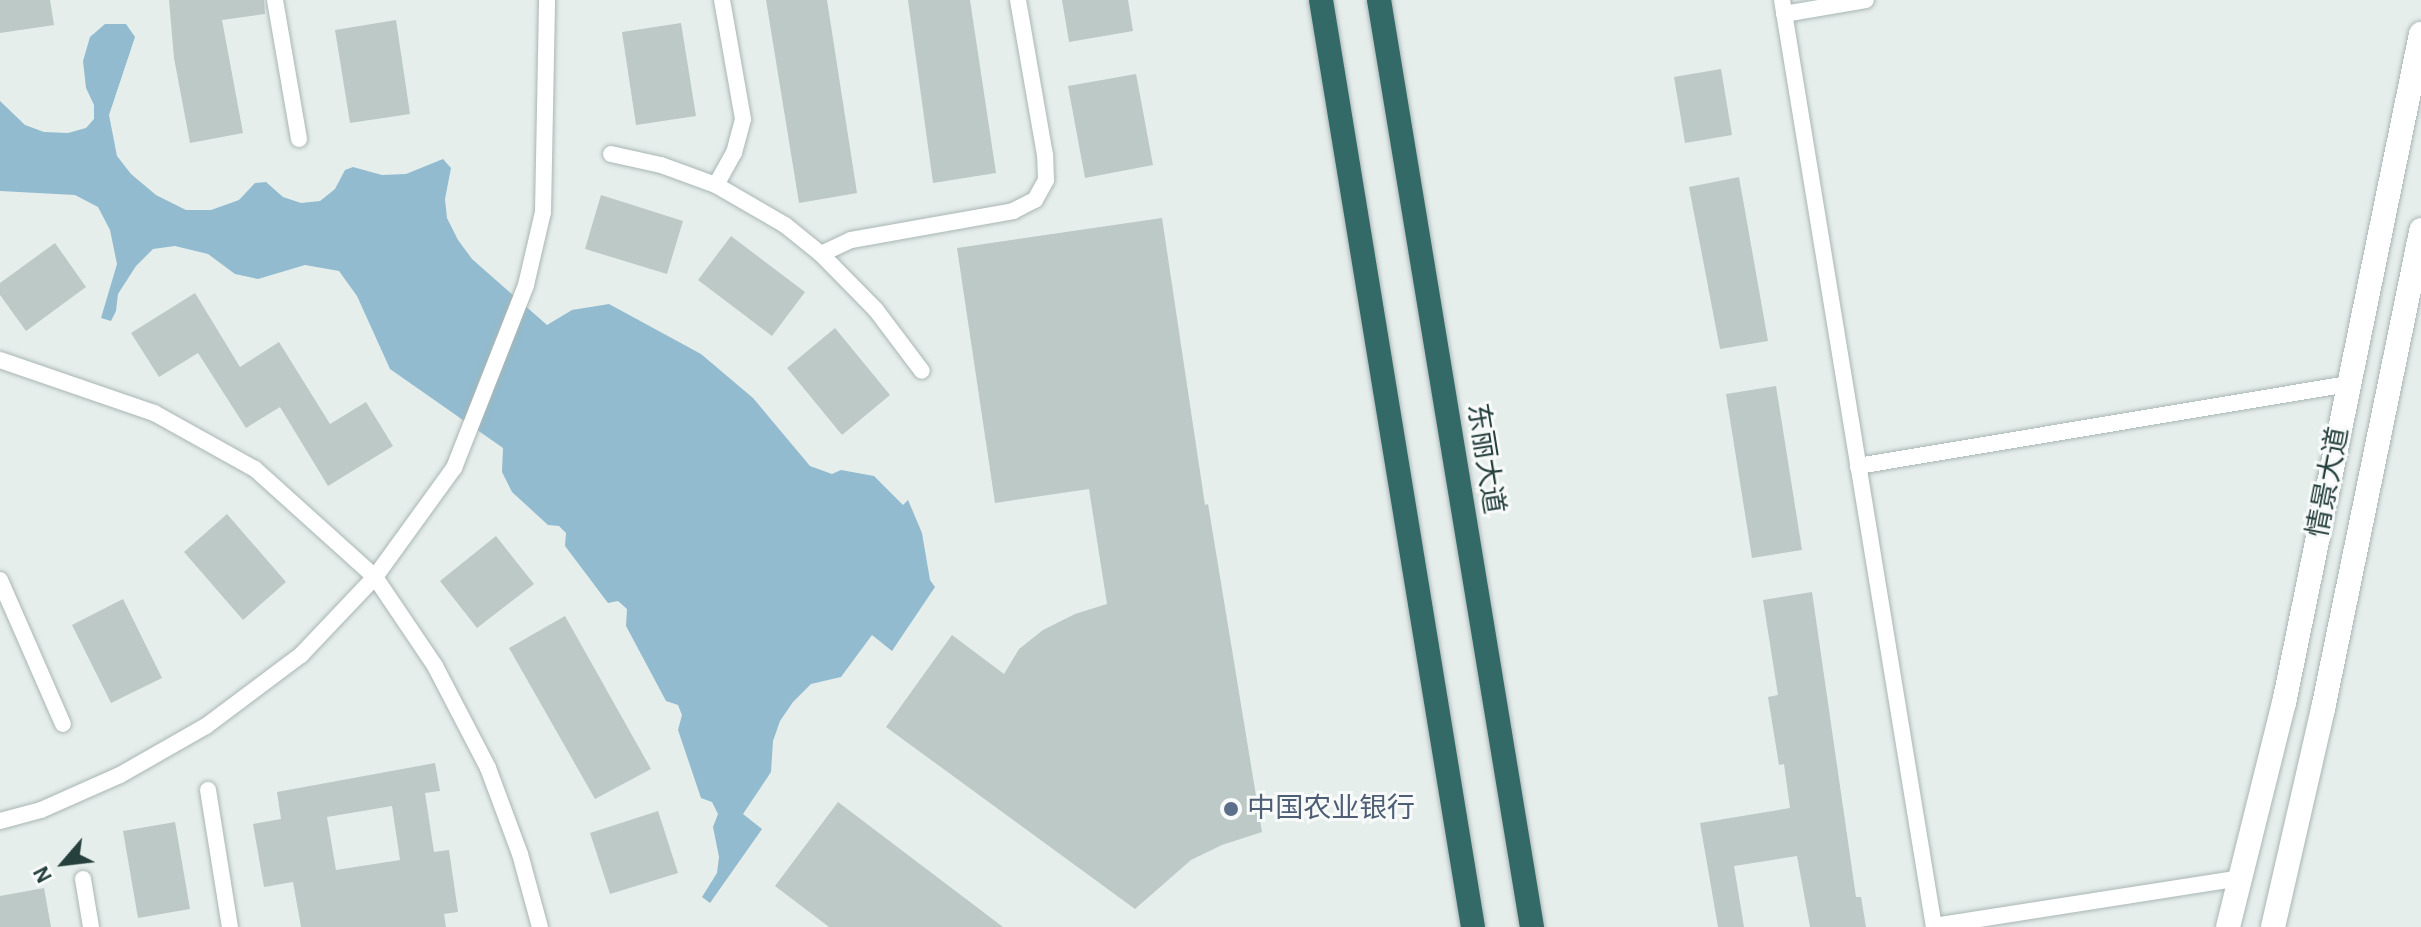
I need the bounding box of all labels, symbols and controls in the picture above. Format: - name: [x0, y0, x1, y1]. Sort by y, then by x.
- street label: 东丽大道: [1460, 401, 1510, 517]
- street label: 情景大道: [2302, 424, 2356, 540]
- place label: 中国农业银行: [1247, 792, 1415, 826]
- marker: 中国农业银行: [1222, 800, 1240, 818]
- north arrow: [24, 823, 104, 903]
- text: N: [30, 862, 56, 886]

